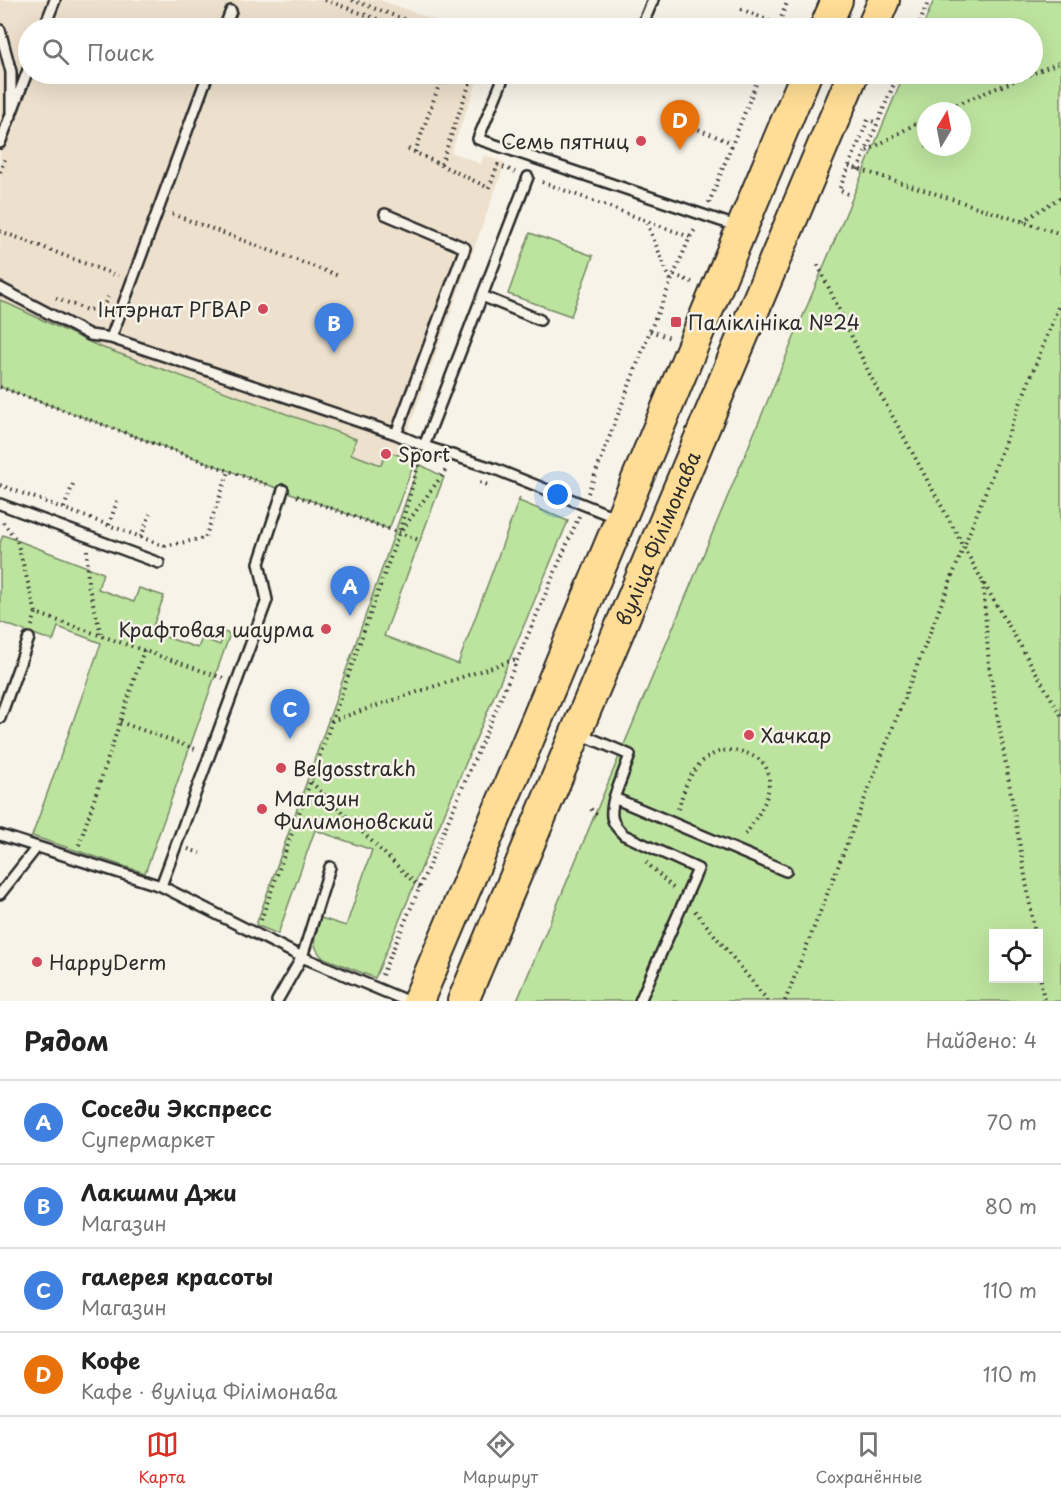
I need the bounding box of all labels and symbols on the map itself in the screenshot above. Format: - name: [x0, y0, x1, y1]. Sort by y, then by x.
- pin: D: [660, 100, 700, 150]
- north arrow: [917, 102, 971, 156]
- place label: Семь пятниц: [501, 126, 629, 156]
- marker: Семь пятниц: [634, 134, 648, 148]
- place label: Інтэрнат РГВАР: [98, 294, 251, 324]
- marker: Інтэрнат РГВАР: [256, 302, 270, 316]
- pin: B: [314, 304, 354, 353]
- place label: Паліклініка №24: [688, 307, 860, 337]
- marker: Паліклініка №24: [669, 315, 683, 329]
- place label: Sport: [398, 439, 450, 469]
- street label: вуліца Філімонава: [608, 446, 708, 630]
- marker: Sport: [379, 447, 393, 461]
- your location: [543, 480, 572, 509]
- pin: A: [330, 566, 370, 616]
- place label: Крафтовая шаурма: [118, 614, 315, 644]
- marker: Крафтовая шаурма: [319, 622, 333, 636]
- pin: C: [270, 690, 310, 739]
- place label: Хачкар: [761, 720, 831, 750]
- marker: Хачкар: [742, 728, 756, 742]
- place label: Belgosstrakh: [293, 753, 416, 783]
- marker: Belgosstrakh: [274, 761, 288, 775]
- place label: Магазин Филимоновский: [274, 783, 434, 836]
- marker: Магазин Филимоновский: [255, 802, 269, 816]
- place label: HappyDerm: [49, 947, 167, 977]
- marker: HappyDerm: [30, 955, 44, 969]

